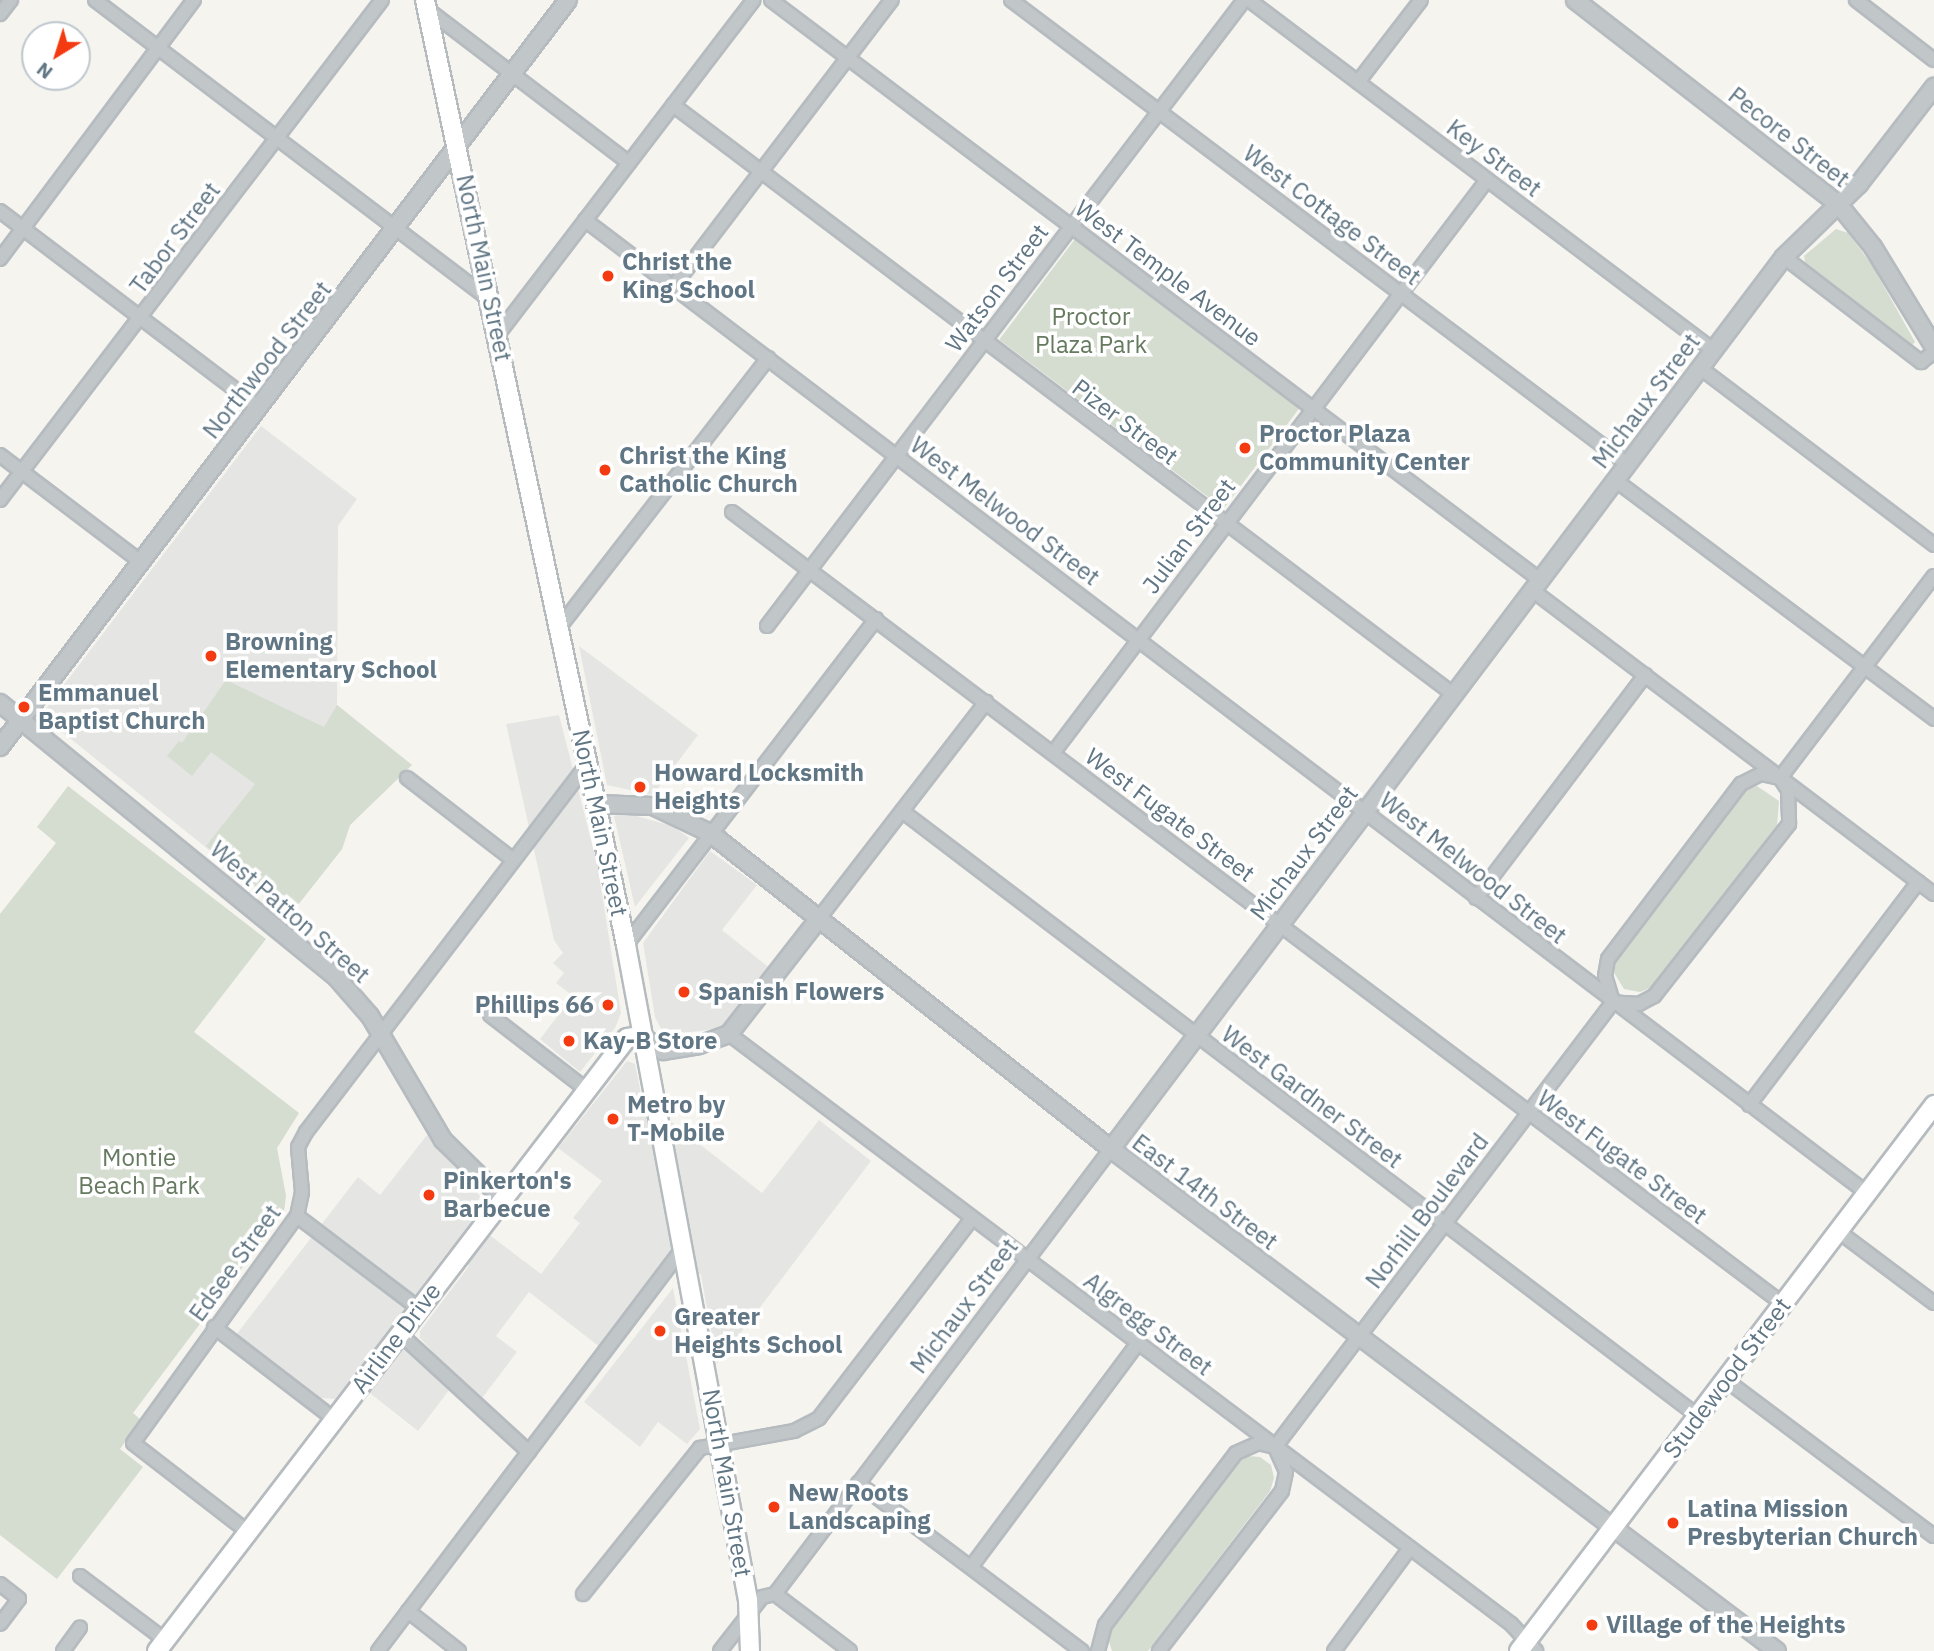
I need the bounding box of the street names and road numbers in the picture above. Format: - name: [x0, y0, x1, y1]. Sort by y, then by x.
- street label: Pecore Street: [1723, 81, 1855, 193]
- street label: Key Street: [1441, 113, 1547, 203]
- street label: West Cottage Street: [1238, 139, 1426, 291]
- street label: North Main Street: [450, 172, 518, 364]
- street label: Tabor Street: [124, 176, 226, 300]
- street label: West Temple Avenue: [1069, 194, 1267, 352]
- street label: Watson Street: [940, 218, 1054, 358]
- street label: Northwood Street: [197, 276, 337, 444]
- street label: Michaux Street: [1586, 328, 1706, 474]
- street label: Pizer Street: [1066, 373, 1184, 471]
- street label: West Melwood Street: [905, 430, 1105, 592]
- street label: Julian Street: [1136, 473, 1242, 599]
- street label: North Main Street: [566, 727, 634, 919]
- street label: West Fugate Street: [1080, 742, 1260, 888]
- street label: Michaux Street: [1244, 780, 1364, 926]
- street label: West Melwood Street: [1374, 786, 1572, 950]
- street label: West Patton Street: [204, 835, 376, 989]
- street label: West Gardner Street: [1216, 1020, 1408, 1174]
- street label: West Fugate Street: [1532, 1084, 1712, 1230]
- street label: East 14th Street: [1127, 1128, 1283, 1256]
- street label: Norhill Boulevard: [1359, 1128, 1495, 1294]
- street label: Edsee Street: [183, 1199, 287, 1327]
- street label: Michaux Street: [904, 1233, 1024, 1379]
- street label: Algregg Street: [1078, 1266, 1218, 1382]
- street label: Airline Drive: [345, 1277, 447, 1399]
- street label: Studewood Street: [1657, 1292, 1797, 1464]
- street label: North Main Street: [696, 1387, 758, 1579]

